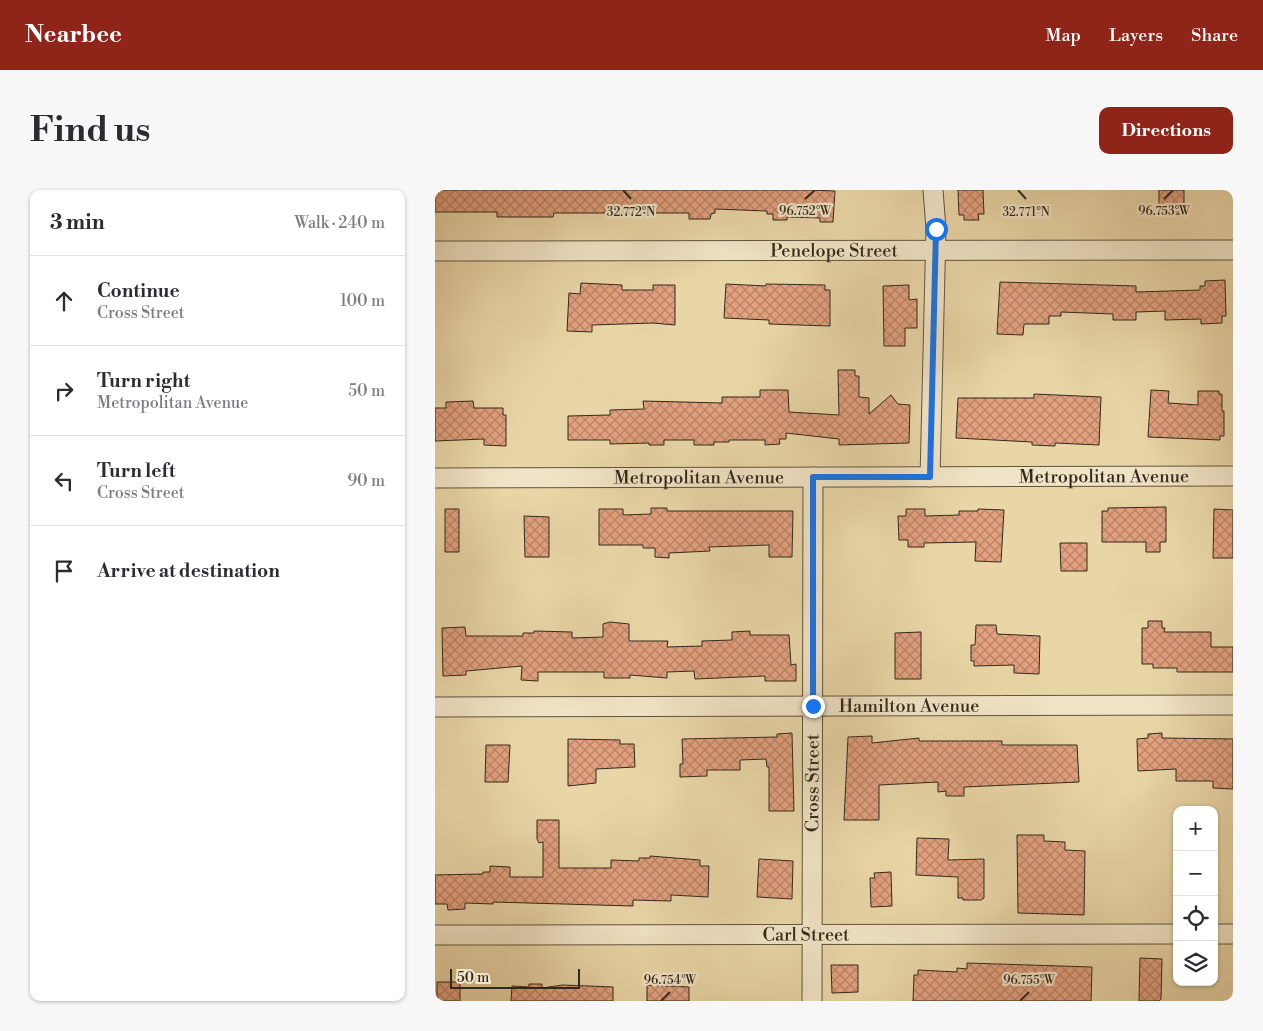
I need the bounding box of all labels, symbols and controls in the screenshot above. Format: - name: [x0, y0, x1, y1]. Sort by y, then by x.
- text: Nearbee: [25, 20, 122, 50]
- text: Map: [1046, 24, 1081, 47]
- text: Layers: [1109, 24, 1163, 47]
- text: Share: [1191, 24, 1238, 47]
- button: Directions: [1099, 107, 1233, 154]
- text: Find us: [30, 109, 150, 152]
- text: 96.752°W: [779, 204, 832, 219]
- text: 96.753°W: [1138, 204, 1191, 219]
- text: 32.772°N: [607, 205, 655, 220]
- text: 32.771°N: [1002, 205, 1050, 220]
- text: 3 min: [50, 210, 105, 236]
- text: Walk · 240 m: [294, 213, 385, 233]
- route start: [925, 218, 948, 241]
- street label: Penelope Street: [770, 239, 898, 263]
- text: Continue: [97, 279, 180, 303]
- icon: ahead: [50, 287, 78, 315]
- text: 100 m: [340, 291, 385, 311]
- text: Cross Street: [97, 303, 184, 323]
- text: Turn right: [97, 369, 190, 393]
- icon: right: [50, 377, 78, 405]
- text: 50 m: [348, 381, 385, 401]
- text: Metropolitan Avenue: [97, 393, 248, 413]
- text: Turn left: [97, 459, 176, 483]
- street label: Metropolitan Avenue: [1019, 465, 1189, 489]
- street label: Metropolitan Avenue: [614, 466, 784, 490]
- icon: left: [50, 467, 78, 495]
- text: 90 m: [347, 471, 385, 491]
- text: Cross Street: [97, 483, 184, 503]
- icon: arrive: [50, 557, 78, 585]
- text: Arrive at destination: [97, 559, 280, 583]
- route end: [802, 695, 825, 718]
- street label: Hamilton Avenue: [839, 695, 979, 718]
- street label: Cross Street: [801, 733, 825, 832]
- map controls: [1173, 806, 1218, 986]
- button: +: [1173, 806, 1218, 851]
- button: −: [1173, 851, 1218, 896]
- button: locate: [1173, 896, 1218, 941]
- street label: Carl Street: [763, 923, 850, 947]
- button: layers: [1173, 941, 1218, 986]
- scale bar: [450, 966, 580, 989]
- text: 50 m: [457, 969, 489, 987]
- text: 96.754°W: [644, 973, 697, 988]
- text: 96.755°W: [1003, 973, 1056, 988]

